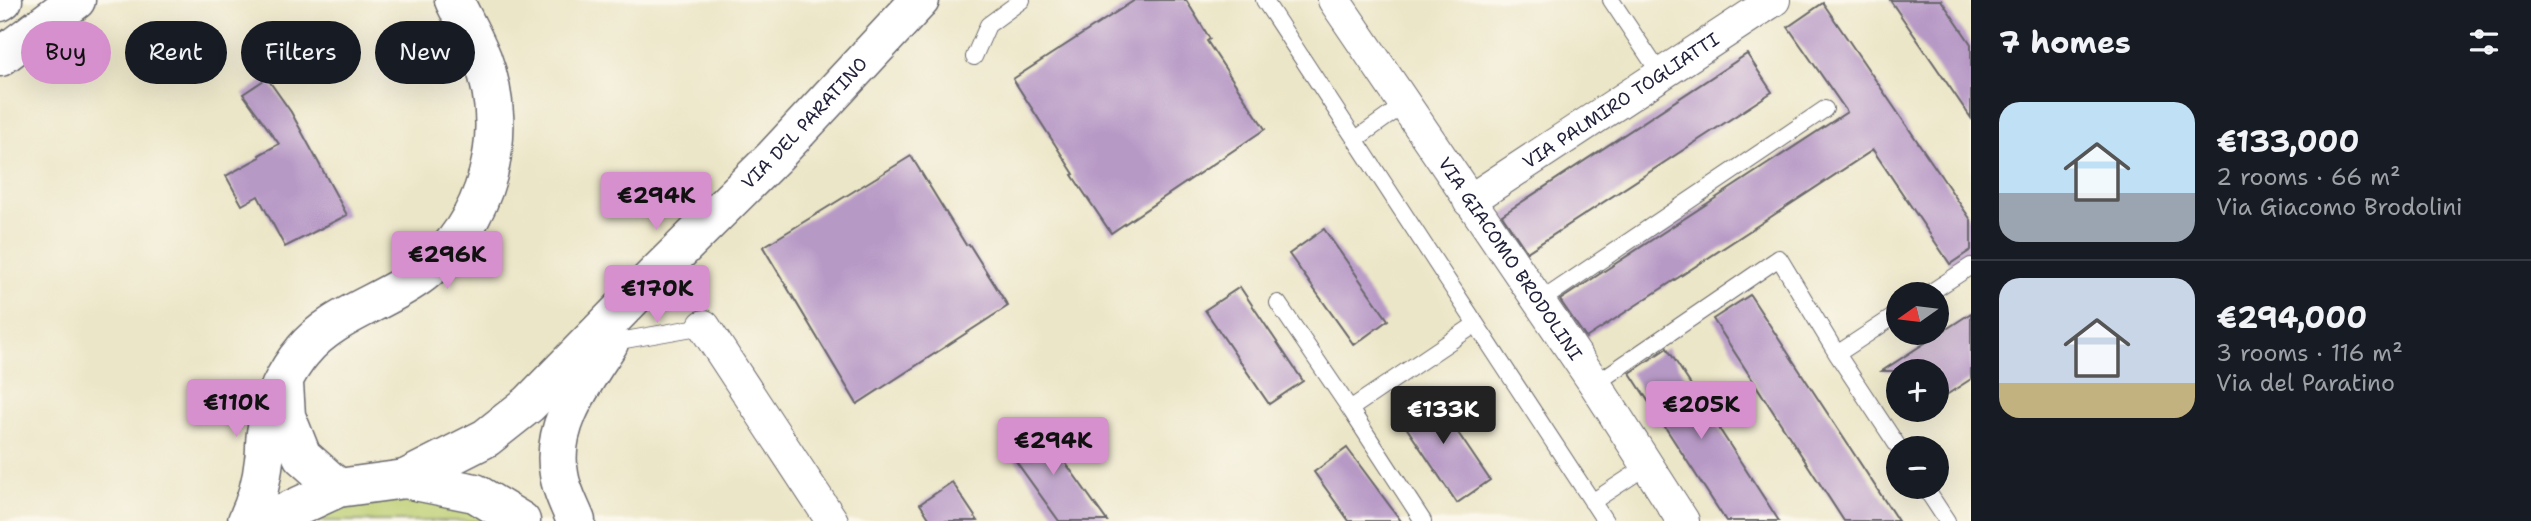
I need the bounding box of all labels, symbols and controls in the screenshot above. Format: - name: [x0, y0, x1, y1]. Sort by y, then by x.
- chip: Buy: [21, 21, 111, 84]
- chip: Rent: [125, 21, 227, 84]
- chip: Filters: [241, 21, 361, 84]
- chip: New: [375, 21, 475, 84]
- text: 7 homes: [1999, 22, 2131, 63]
- icon: filters: [2465, 23, 2503, 61]
- street label: VIA PALMIRO TOGLIATTI: [1518, 27, 1724, 174]
- street label: VIA DEL PARATINO: [736, 52, 873, 195]
- text: €133,000: [2216, 121, 2360, 162]
- icon: home: [2055, 130, 2139, 214]
- street label: VIA GIACOMO BRODOLINI: [1432, 153, 1587, 365]
- text: 2 rooms · 66 m²: [2216, 162, 2401, 192]
- pin: €294K: [607, 173, 705, 232]
- text: €294K: [617, 180, 695, 210]
- text: Via Giacomo Brodolini: [2216, 192, 2463, 222]
- pin: €296K: [398, 232, 496, 291]
- text: €296K: [408, 239, 487, 269]
- pin: €170K: [608, 266, 706, 325]
- text: €170K: [620, 273, 694, 303]
- north arrow: [1886, 282, 1950, 345]
- map controls: [1886, 282, 1949, 499]
- text: €294,000: [2216, 297, 2367, 338]
- icon: home: [2055, 306, 2139, 390]
- text: 3 rooms · 116 m²: [2216, 338, 2403, 368]
- button: +: [1886, 359, 1949, 422]
- text: Via del Paratino: [2216, 368, 2395, 398]
- pin: €110K: [187, 380, 285, 439]
- pin: €205K: [1652, 382, 1750, 441]
- pin: €133K: [1394, 386, 1492, 446]
- text: €110K: [203, 387, 269, 417]
- text: €205K: [1662, 389, 1740, 419]
- text: €133K: [1407, 394, 1479, 424]
- pin: €294K: [1004, 418, 1102, 477]
- text: €294K: [1014, 425, 1092, 455]
- button: −: [1886, 436, 1949, 499]

